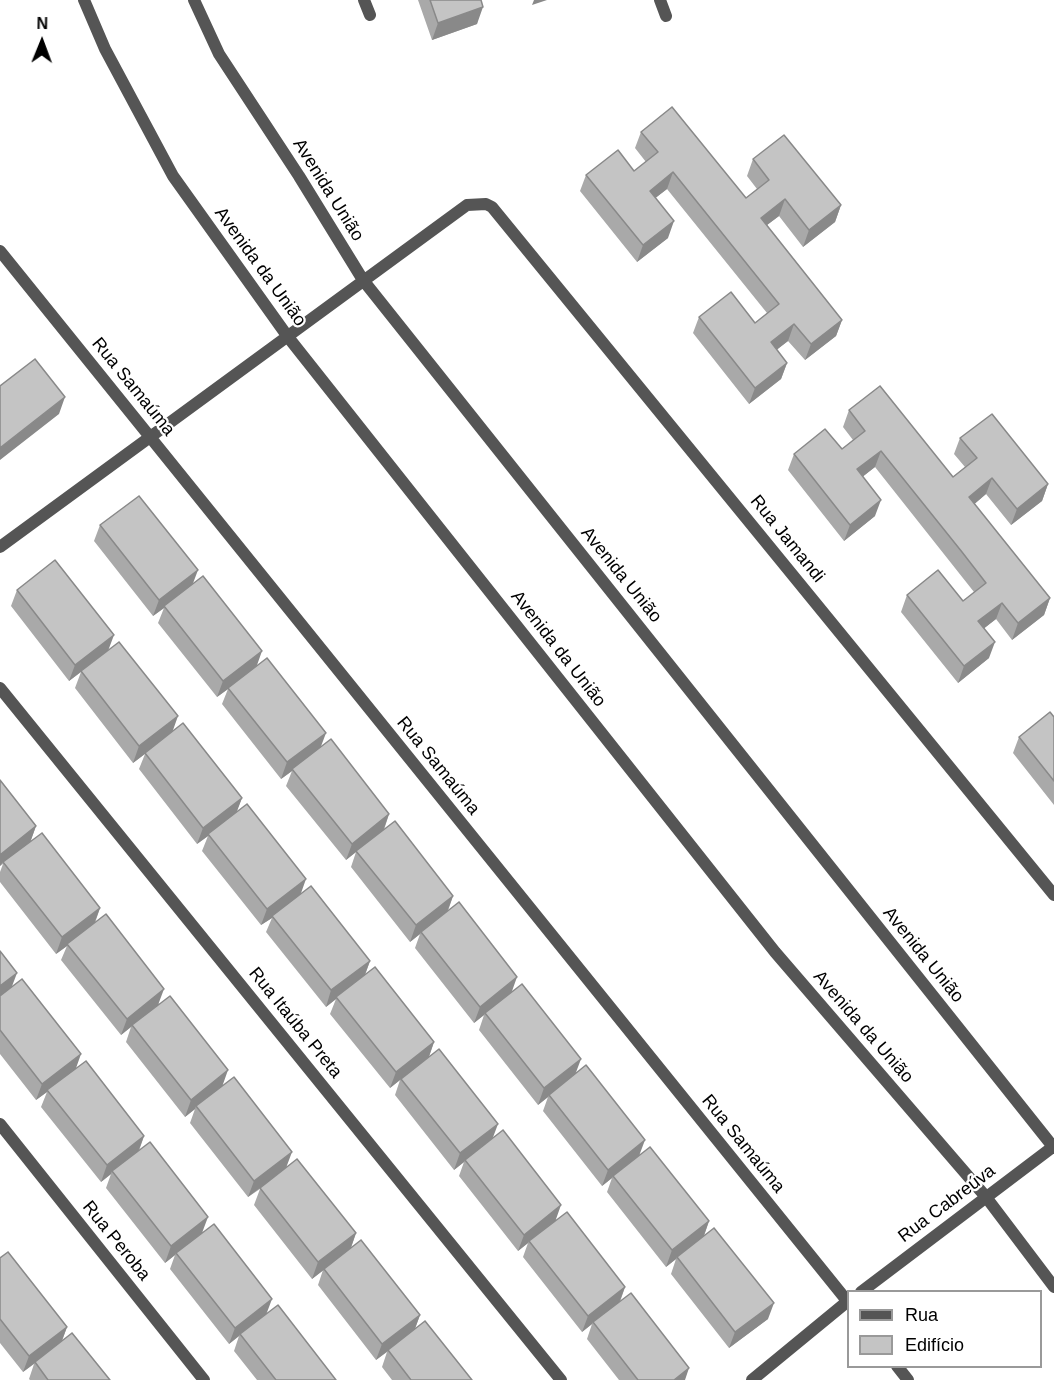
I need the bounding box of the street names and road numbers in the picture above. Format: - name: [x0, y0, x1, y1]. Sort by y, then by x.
- street label: Avenida União: [288, 135, 368, 245]
- street label: Avenida da União: [210, 203, 310, 331]
- street label: Rua Samaúma: [87, 334, 179, 440]
- street label: Rua Jamandi: [745, 491, 829, 587]
- street label: Avenida União: [576, 523, 666, 627]
- street label: Avenida da União: [506, 586, 610, 712]
- street label: Rua Samaúma: [392, 713, 484, 819]
- street label: Avenida União: [878, 903, 968, 1007]
- street label: Rua Itaúba Preta: [244, 963, 346, 1083]
- street label: Avenida da União: [808, 966, 918, 1088]
- street label: Rua Samaúma: [697, 1091, 789, 1197]
- street label: Rua Cabreúva: [894, 1160, 1000, 1248]
- street label: Rua Peroba: [77, 1197, 155, 1285]

